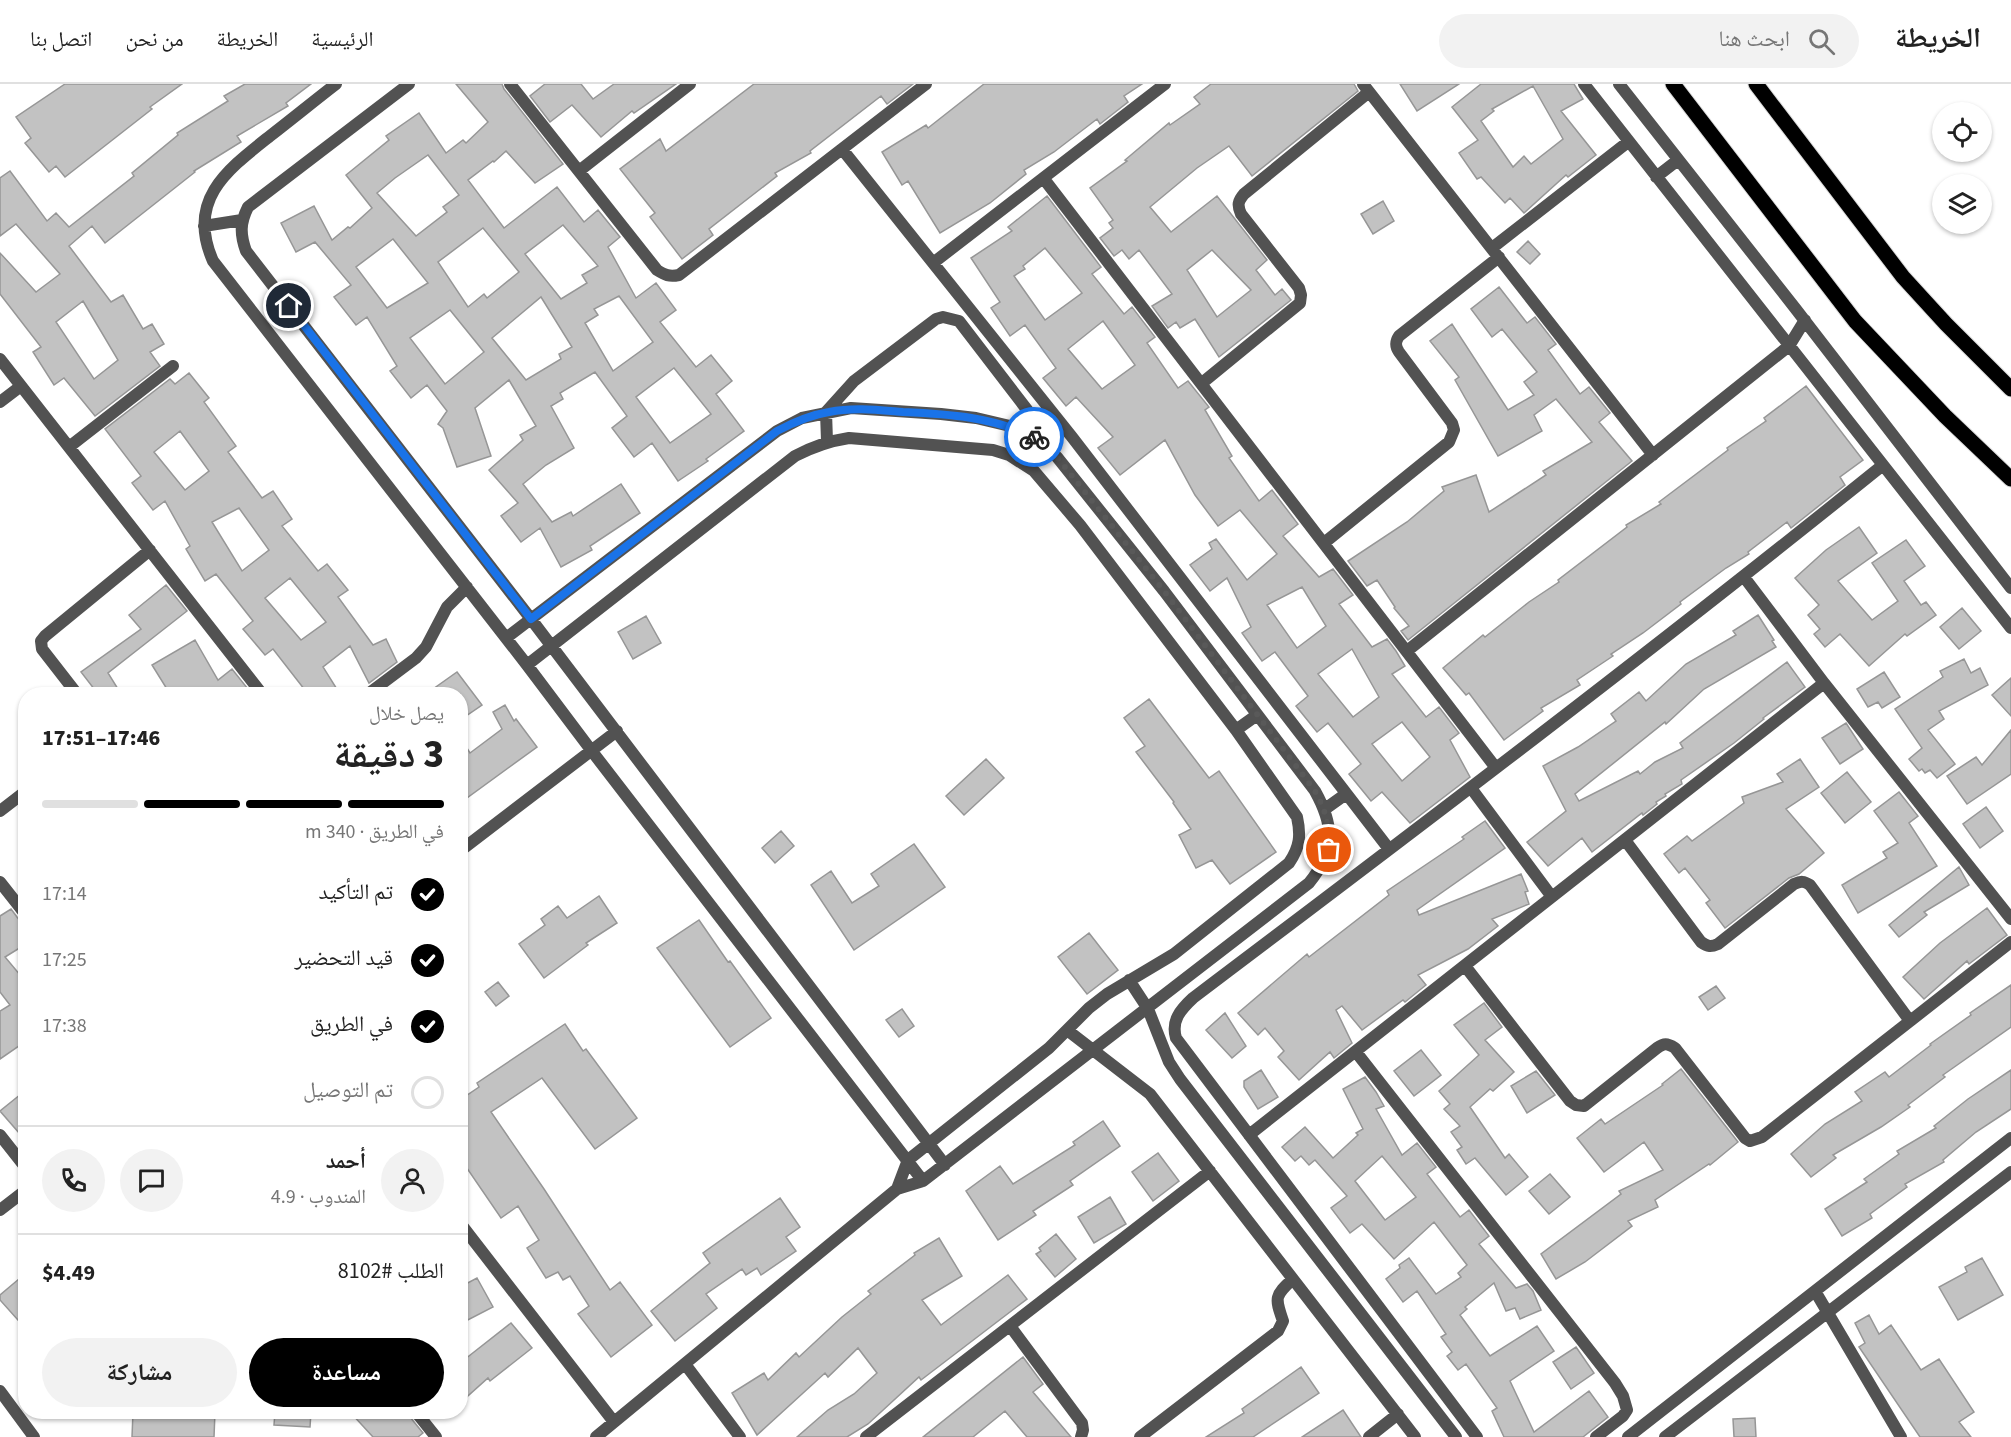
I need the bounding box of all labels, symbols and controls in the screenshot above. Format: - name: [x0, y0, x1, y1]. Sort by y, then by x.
- search box: [1439, 14, 1859, 68]
- text: الخريطة: [1895, 18, 1981, 58]
- text: ابحث هنا: [1719, 23, 1790, 55]
- text: اتصل بنا: [30, 24, 92, 54]
- text: من نحن: [125, 24, 183, 54]
- text: الخريطة: [216, 24, 278, 54]
- text: الرئيسية: [311, 24, 374, 54]
- icon: search: [1805, 25, 1838, 58]
- map controls: [1932, 102, 1992, 234]
- button: locate: [1932, 102, 1992, 162]
- button: layers: [1932, 174, 1992, 234]
- pin: [263, 280, 314, 331]
- icon: home: [272, 289, 305, 322]
- courier: [1004, 407, 1064, 467]
- icon: bike: [1018, 421, 1051, 454]
- text: يصل خلال: [369, 700, 444, 728]
- text: 17:46–17:51: [42, 722, 160, 754]
- text: 3 دقيقة: [333, 727, 444, 783]
- text: في الطريق · 340 m: [305, 818, 444, 846]
- pin: [1303, 824, 1354, 875]
- icon: bag: [1312, 833, 1345, 866]
- text: تم التأكيد: [319, 876, 393, 908]
- icon: check: [411, 878, 444, 911]
- text: 17:14: [42, 880, 87, 908]
- text: قيد التحضير: [295, 942, 393, 974]
- icon: check: [411, 944, 444, 977]
- text: 17:25: [42, 946, 87, 974]
- text: في الطريق: [310, 1008, 393, 1040]
- icon: check: [411, 1010, 444, 1043]
- text: 17:38: [42, 1012, 87, 1040]
- text: تم التوصيل: [303, 1074, 393, 1106]
- text: أحمد: [326, 1145, 366, 1177]
- button: phone: [42, 1149, 105, 1212]
- button: chat: [120, 1149, 183, 1212]
- button: person: [381, 1149, 444, 1212]
- text: المندوب · 4.9: [271, 1183, 366, 1211]
- text: الطلب #8102: [338, 1255, 444, 1287]
- text: $4.49: [42, 1257, 95, 1289]
- button: مشاركة: [42, 1338, 237, 1407]
- button: مساعدة: [249, 1338, 444, 1407]

